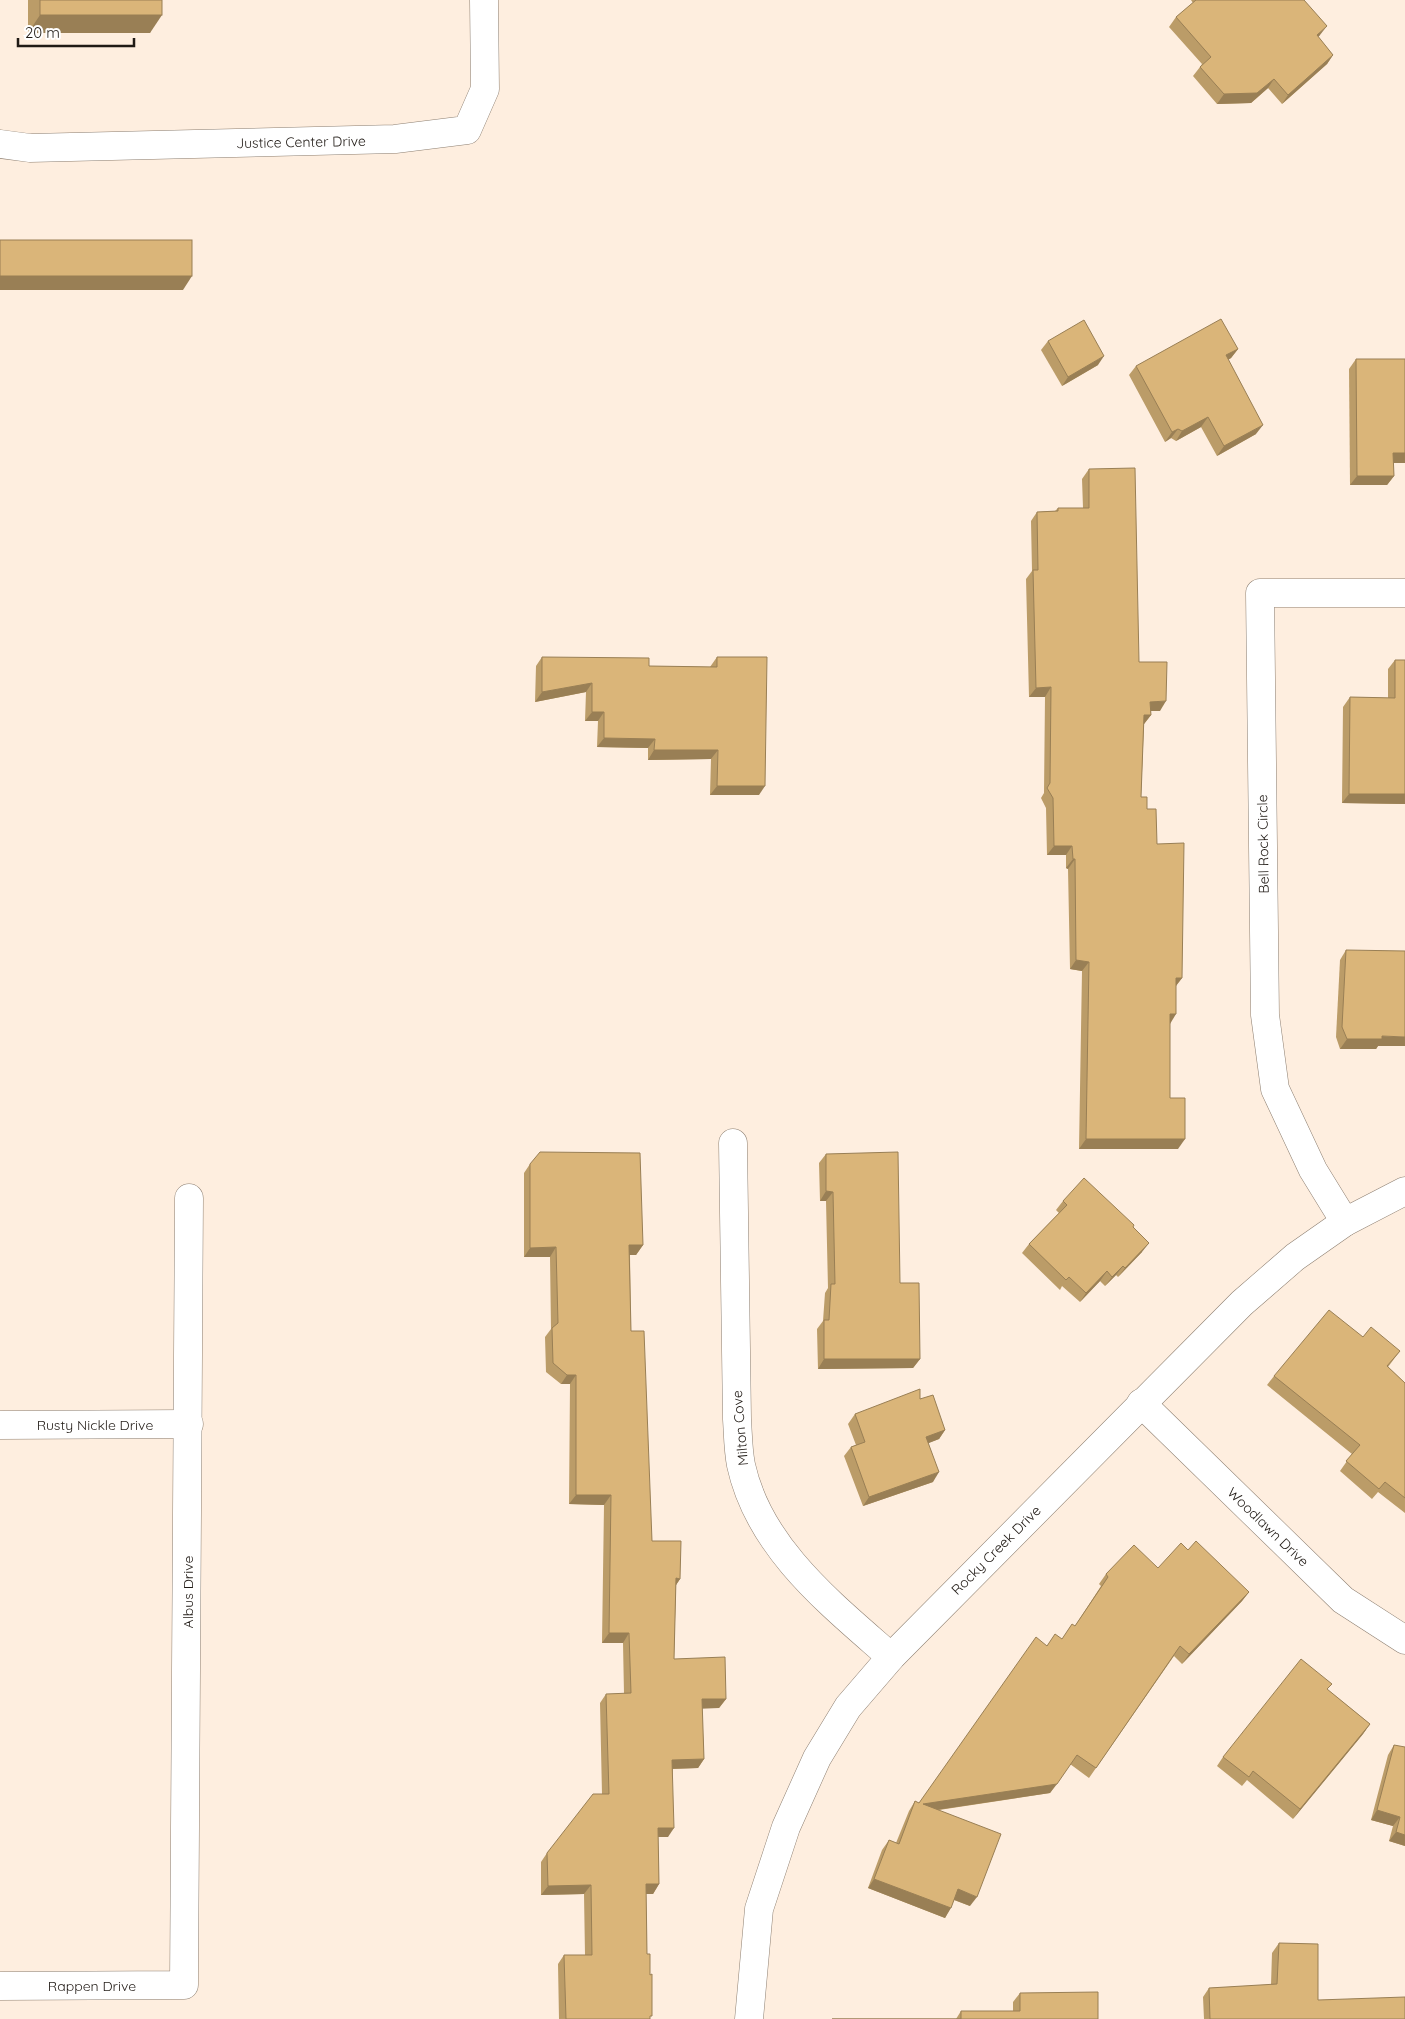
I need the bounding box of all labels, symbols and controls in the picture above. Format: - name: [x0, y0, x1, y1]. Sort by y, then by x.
- scale bar: [18, 15, 134, 47]
- text: 20 m: [25, 23, 60, 42]
- street label: Justice Center Drive: [236, 132, 366, 152]
- street label: Bell Rock Circle: [1253, 794, 1273, 894]
- street label: Milton Cove: [728, 1389, 752, 1466]
- street label: Rusty Nickle Drive: [37, 1416, 153, 1434]
- street label: Woodlawn Drive: [1223, 1484, 1313, 1571]
- street label: Rocky Creek Drive: [947, 1501, 1045, 1599]
- street label: Albus Drive: [179, 1556, 197, 1628]
- street label: Rappen Drive: [48, 1977, 136, 1995]

